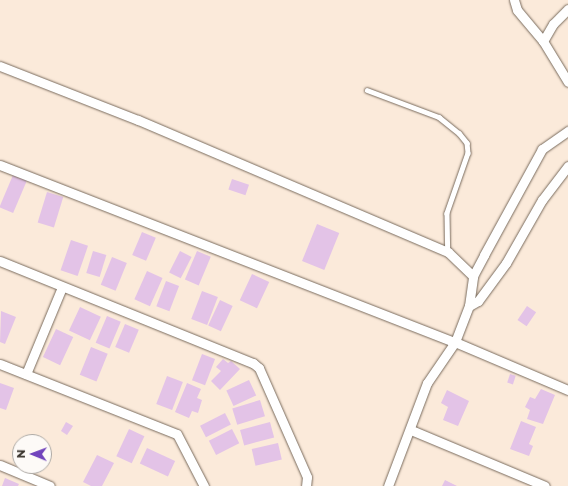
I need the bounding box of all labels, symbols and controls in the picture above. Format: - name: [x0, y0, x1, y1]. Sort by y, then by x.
- north arrow: [12, 434, 52, 474]
- text: N: [14, 449, 28, 458]

